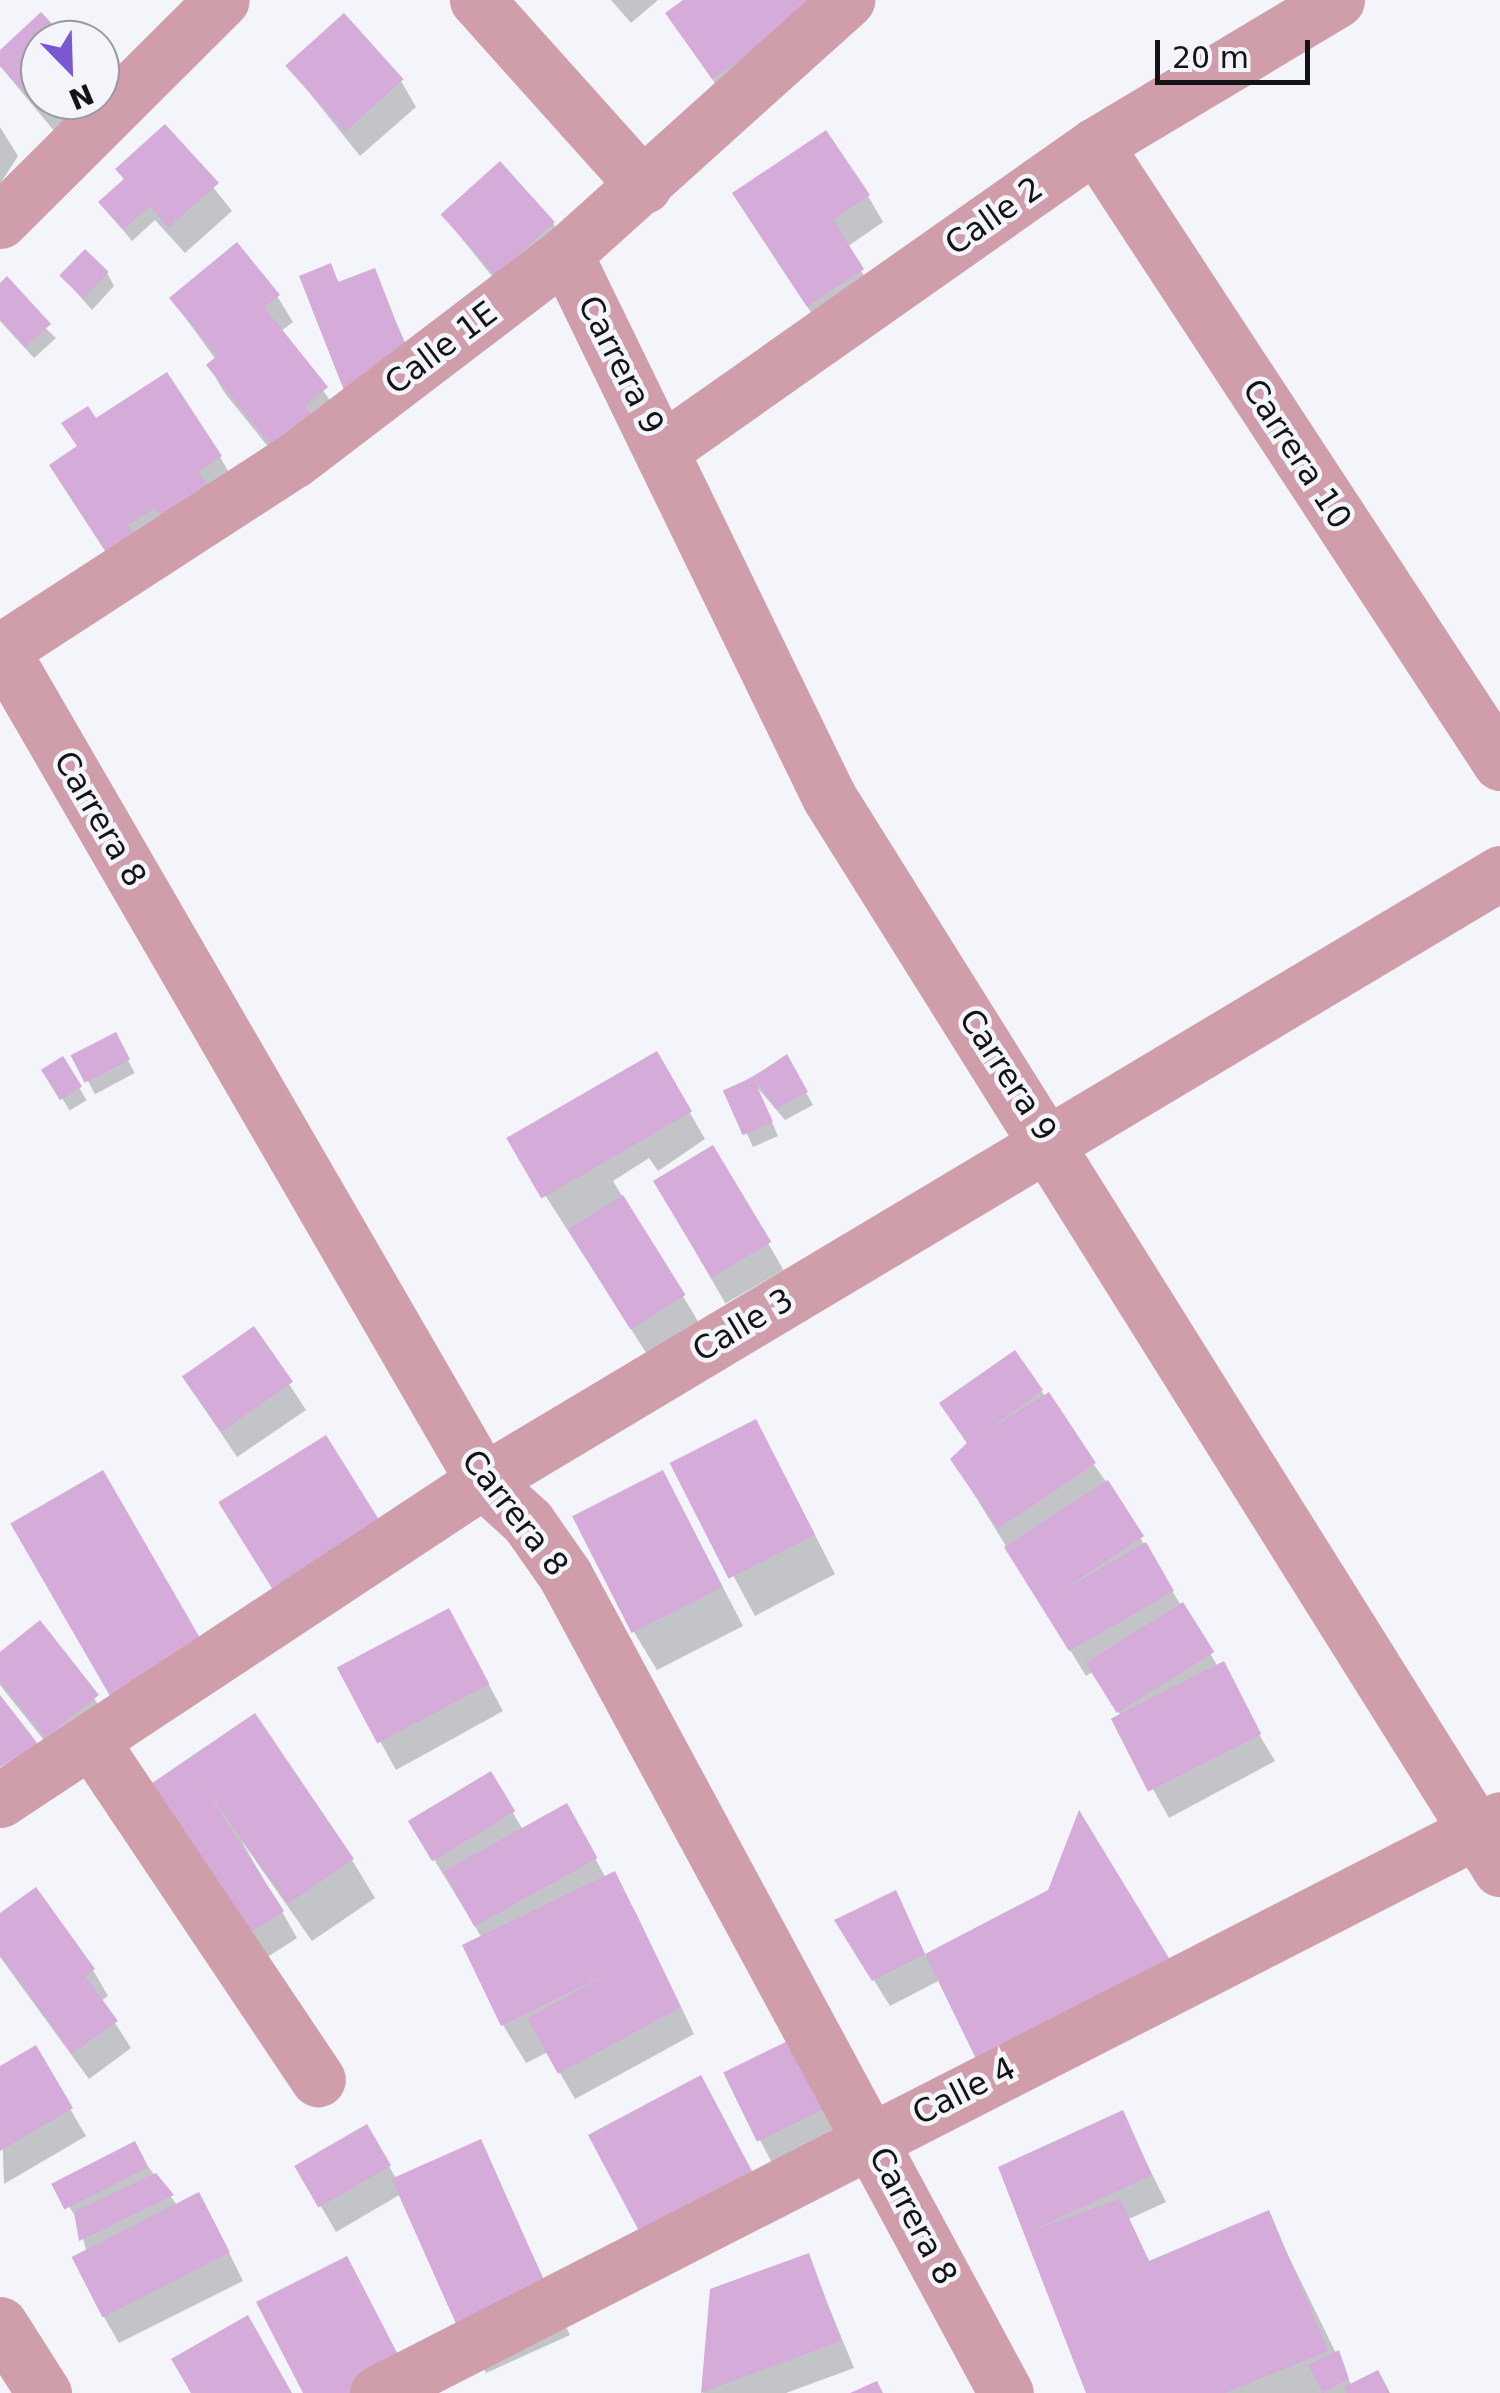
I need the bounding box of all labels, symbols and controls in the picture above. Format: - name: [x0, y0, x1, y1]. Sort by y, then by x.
- north arrow: [20, 20, 120, 120]
- scale bar: [1160, 20, 1315, 82]
- text: 20 m: [1172, 40, 1249, 75]
- text: N: [64, 76, 98, 116]
- street label: Calle 2: [938, 169, 1050, 263]
- street label: Carrera 9: [570, 289, 672, 441]
- street label: Calle 1E: [377, 293, 505, 403]
- street label: Carrera 10: [1235, 372, 1359, 536]
- street label: Carrera 8: [46, 744, 154, 894]
- street label: Carrera 9: [951, 1002, 1065, 1148]
- street label: Calle 3: [686, 1280, 800, 1370]
- street label: Carrera 8: [454, 1442, 576, 1584]
- street label: Calle 4: [906, 2049, 1022, 2133]
- street label: Carrera 8: [861, 2141, 965, 2291]

